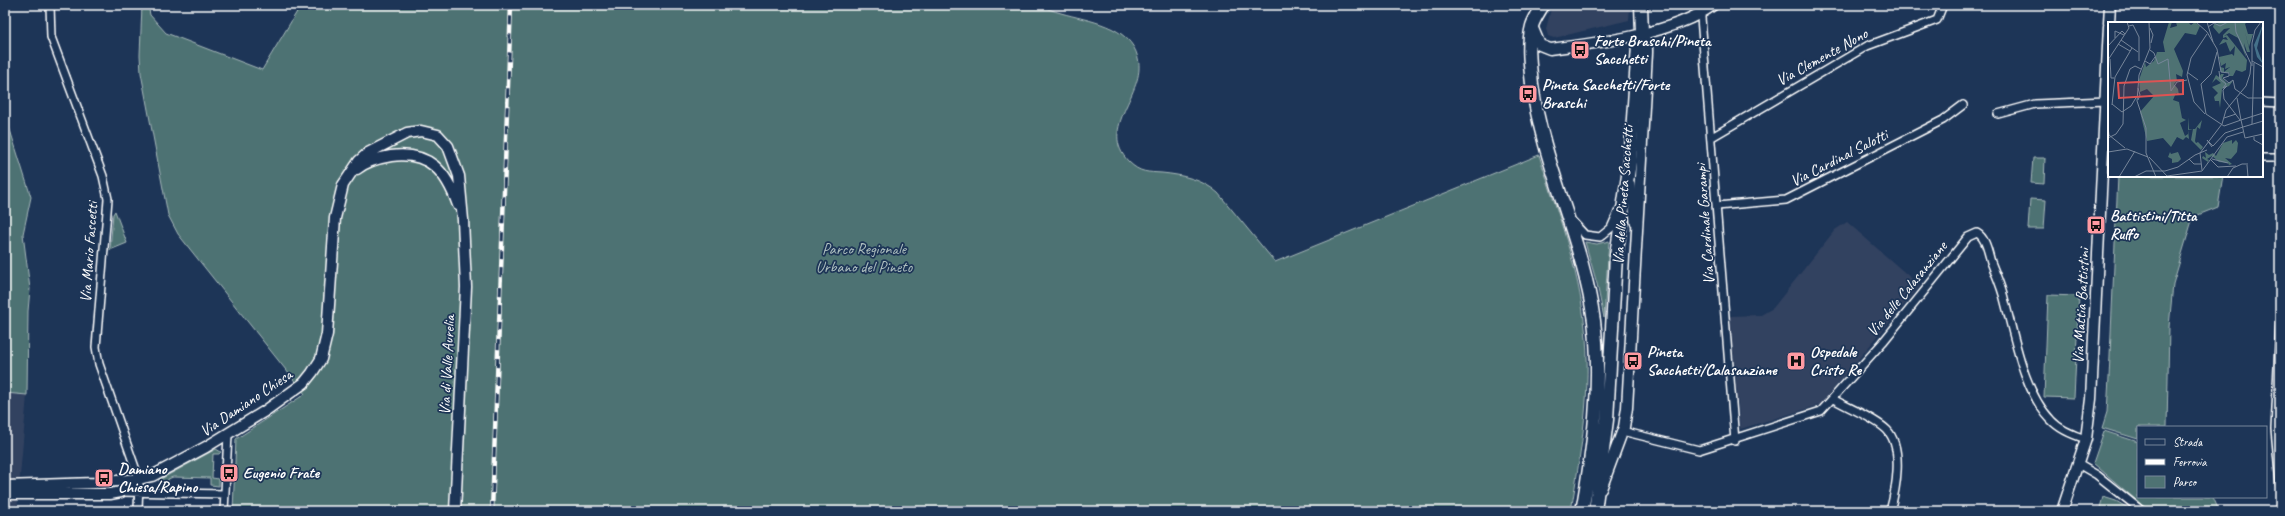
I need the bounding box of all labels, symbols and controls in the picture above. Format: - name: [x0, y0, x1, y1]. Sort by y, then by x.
- inset map: [2108, 22, 2263, 177]
- street label: Via Clemente Nono: [1773, 23, 1872, 90]
- place label: Forte Braschi/Pineta Sacchetti: [1594, 31, 1712, 69]
- bus stop icon: Forte Braschi/Pineta Sacchetti: [1569, 39, 1591, 61]
- place label: Pineta Sacchetti/Forte Braschi: [1542, 75, 1671, 113]
- bus stop icon: Pineta Sacchetti/Forte Braschi: [1517, 83, 1539, 105]
- street label: Via della Pineta Sacchetti: [1608, 123, 1638, 265]
- street label: Via Cardinal Salotti: [1787, 124, 1893, 191]
- street label: Via Cardinale Garampi: [1691, 161, 1719, 285]
- street label: Via Mario Fascetti: [75, 199, 103, 303]
- place label: Battistini/Titta Ruffo: [2110, 206, 2198, 244]
- bus stop icon: Battistini/Titta Ruffo: [2085, 214, 2107, 236]
- street label: Via delle Calasanziane: [1862, 236, 1953, 341]
- park label: Parco Regionale Urbano del Pineto: [816, 239, 913, 277]
- street label: Via Mattia Battistini: [2068, 246, 2094, 364]
- street label: Via di Valle Aurelia: [434, 313, 460, 415]
- place label: Pineta Sacchetti/Calasanziane: [1647, 342, 1778, 380]
- place label: Ospedale Cristo Re: [1810, 342, 1863, 380]
- bus stop icon: Pineta Sacchetti/Calasanziane: [1622, 350, 1644, 372]
- hospital icon: Ospedale Cristo Re: [1785, 350, 1807, 372]
- street label: Via Damiano Chiesa: [196, 364, 297, 441]
- legend: [2137, 426, 2267, 498]
- text: Strada: [2173, 434, 2203, 450]
- text: Ferrovia: [2173, 454, 2207, 470]
- place label: Damiano Chiesa/Rapino: [118, 459, 198, 497]
- bus stop icon: Eugenio Frate: [218, 462, 240, 484]
- place label: Eugenio Frate: [243, 463, 321, 483]
- bus stop icon: Damiano Chiesa/Rapino: [93, 467, 115, 489]
- text: Parco: [2173, 474, 2198, 490]

